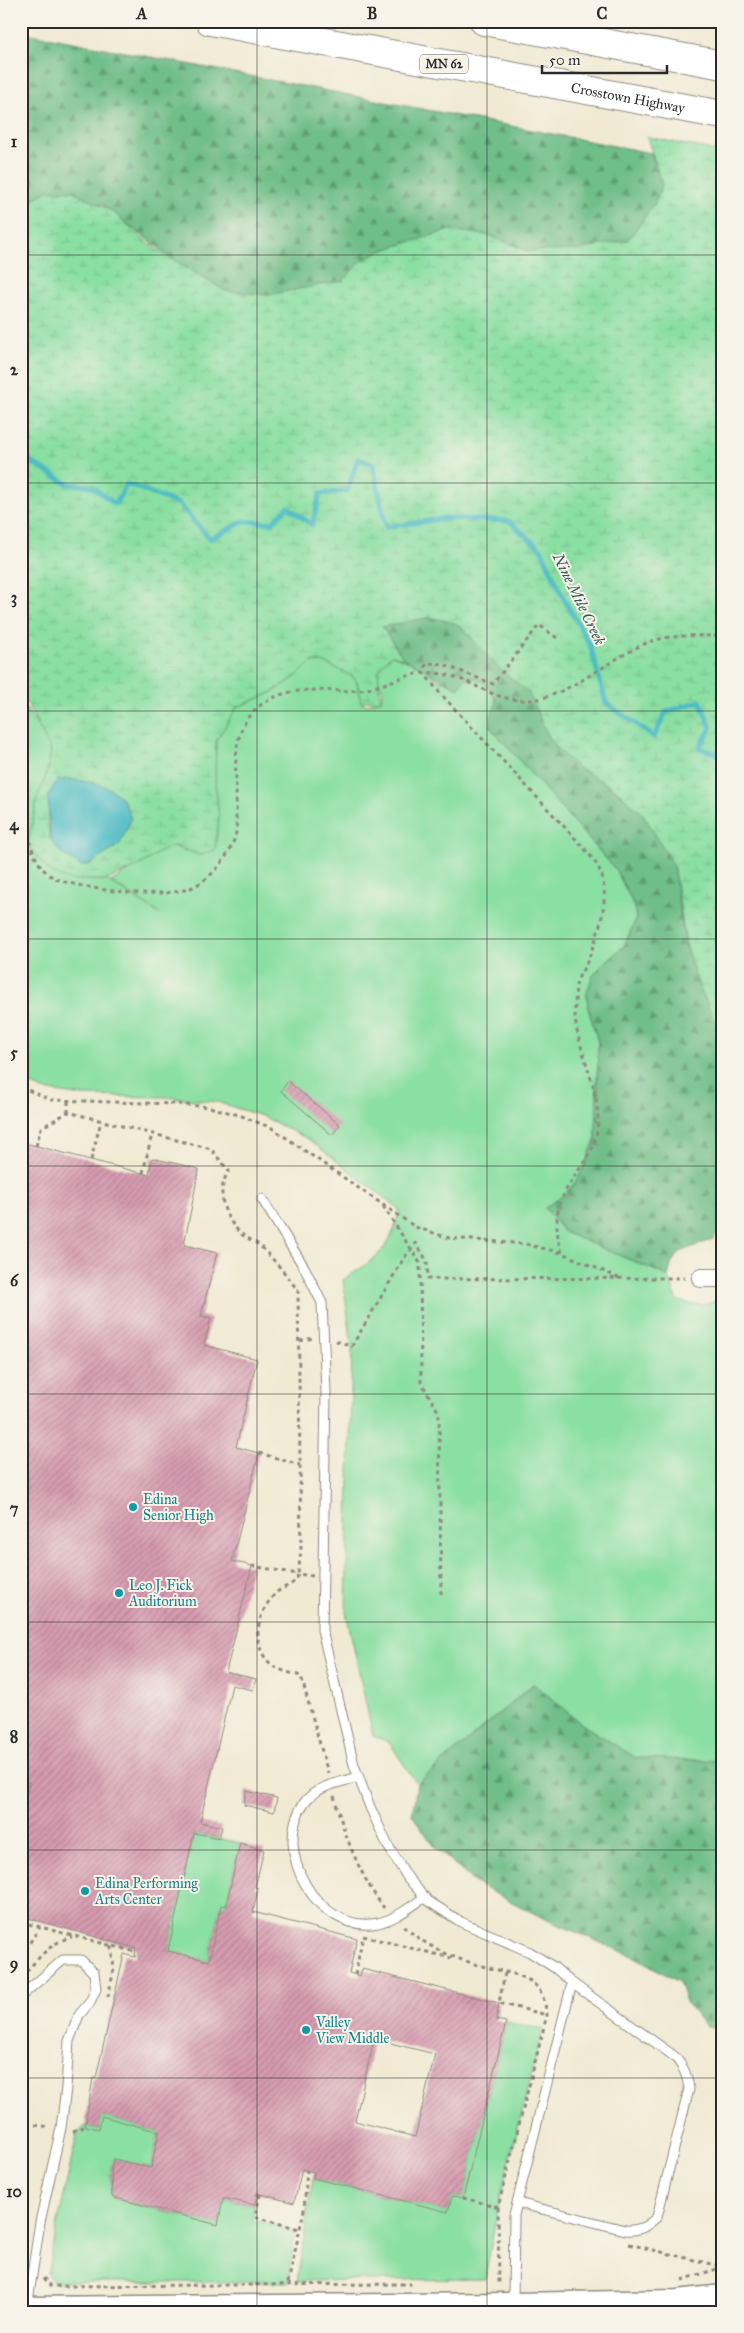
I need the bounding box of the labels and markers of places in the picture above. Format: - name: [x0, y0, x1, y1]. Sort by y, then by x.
- place label: Edina Senior High: [143, 1491, 214, 1524]
- marker: Edina Senior High: [127, 1501, 139, 1513]
- place label: Leo J. Fick Auditorium: [128, 1577, 197, 1610]
- marker: Leo J. Fick Auditorium: [113, 1587, 125, 1599]
- place label: Edina Performing Arts Center: [94, 1875, 198, 1908]
- marker: Edina Performing Arts Center: [79, 1885, 91, 1897]
- place label: Valley View Middle: [315, 2014, 390, 2047]
- marker: Valley View Middle: [300, 2024, 312, 2036]

